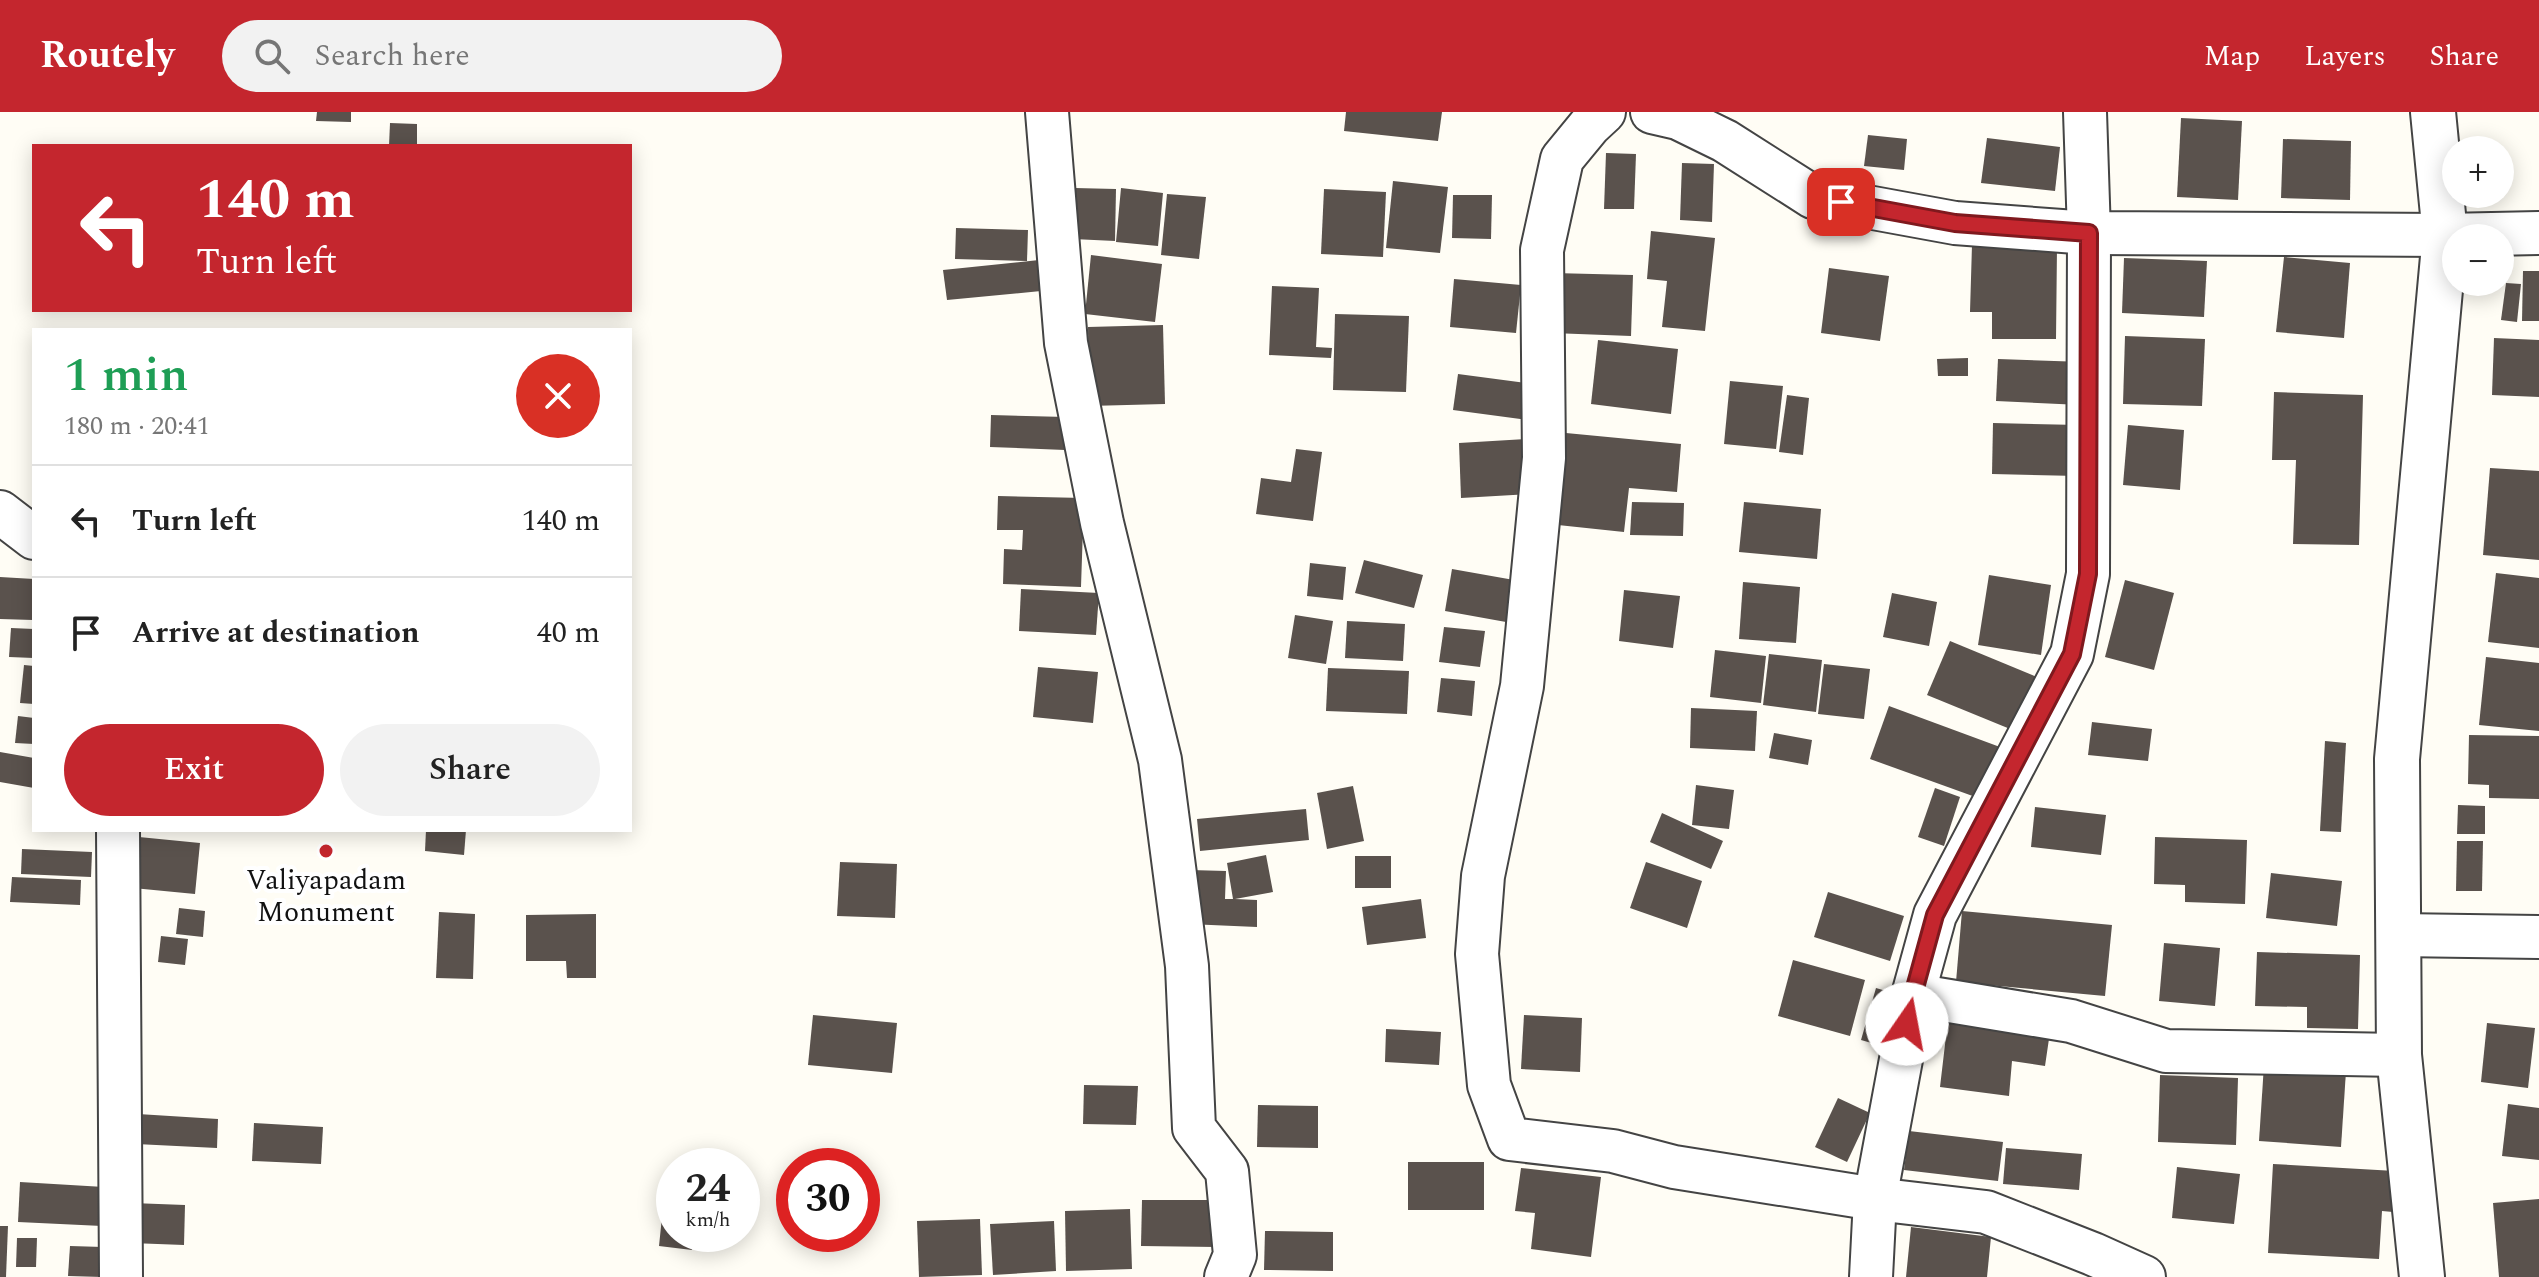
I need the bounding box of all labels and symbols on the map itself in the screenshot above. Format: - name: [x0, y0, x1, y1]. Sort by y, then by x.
- pin: [1807, 168, 1875, 236]
- marker: Valiyapadam Monument: [317, 842, 335, 860]
- place label: Valiyapadam Monument: [246, 859, 406, 934]
- position arrow: [1865, 982, 1949, 1066]
- speed limit sign: 30: [776, 1148, 880, 1252]

